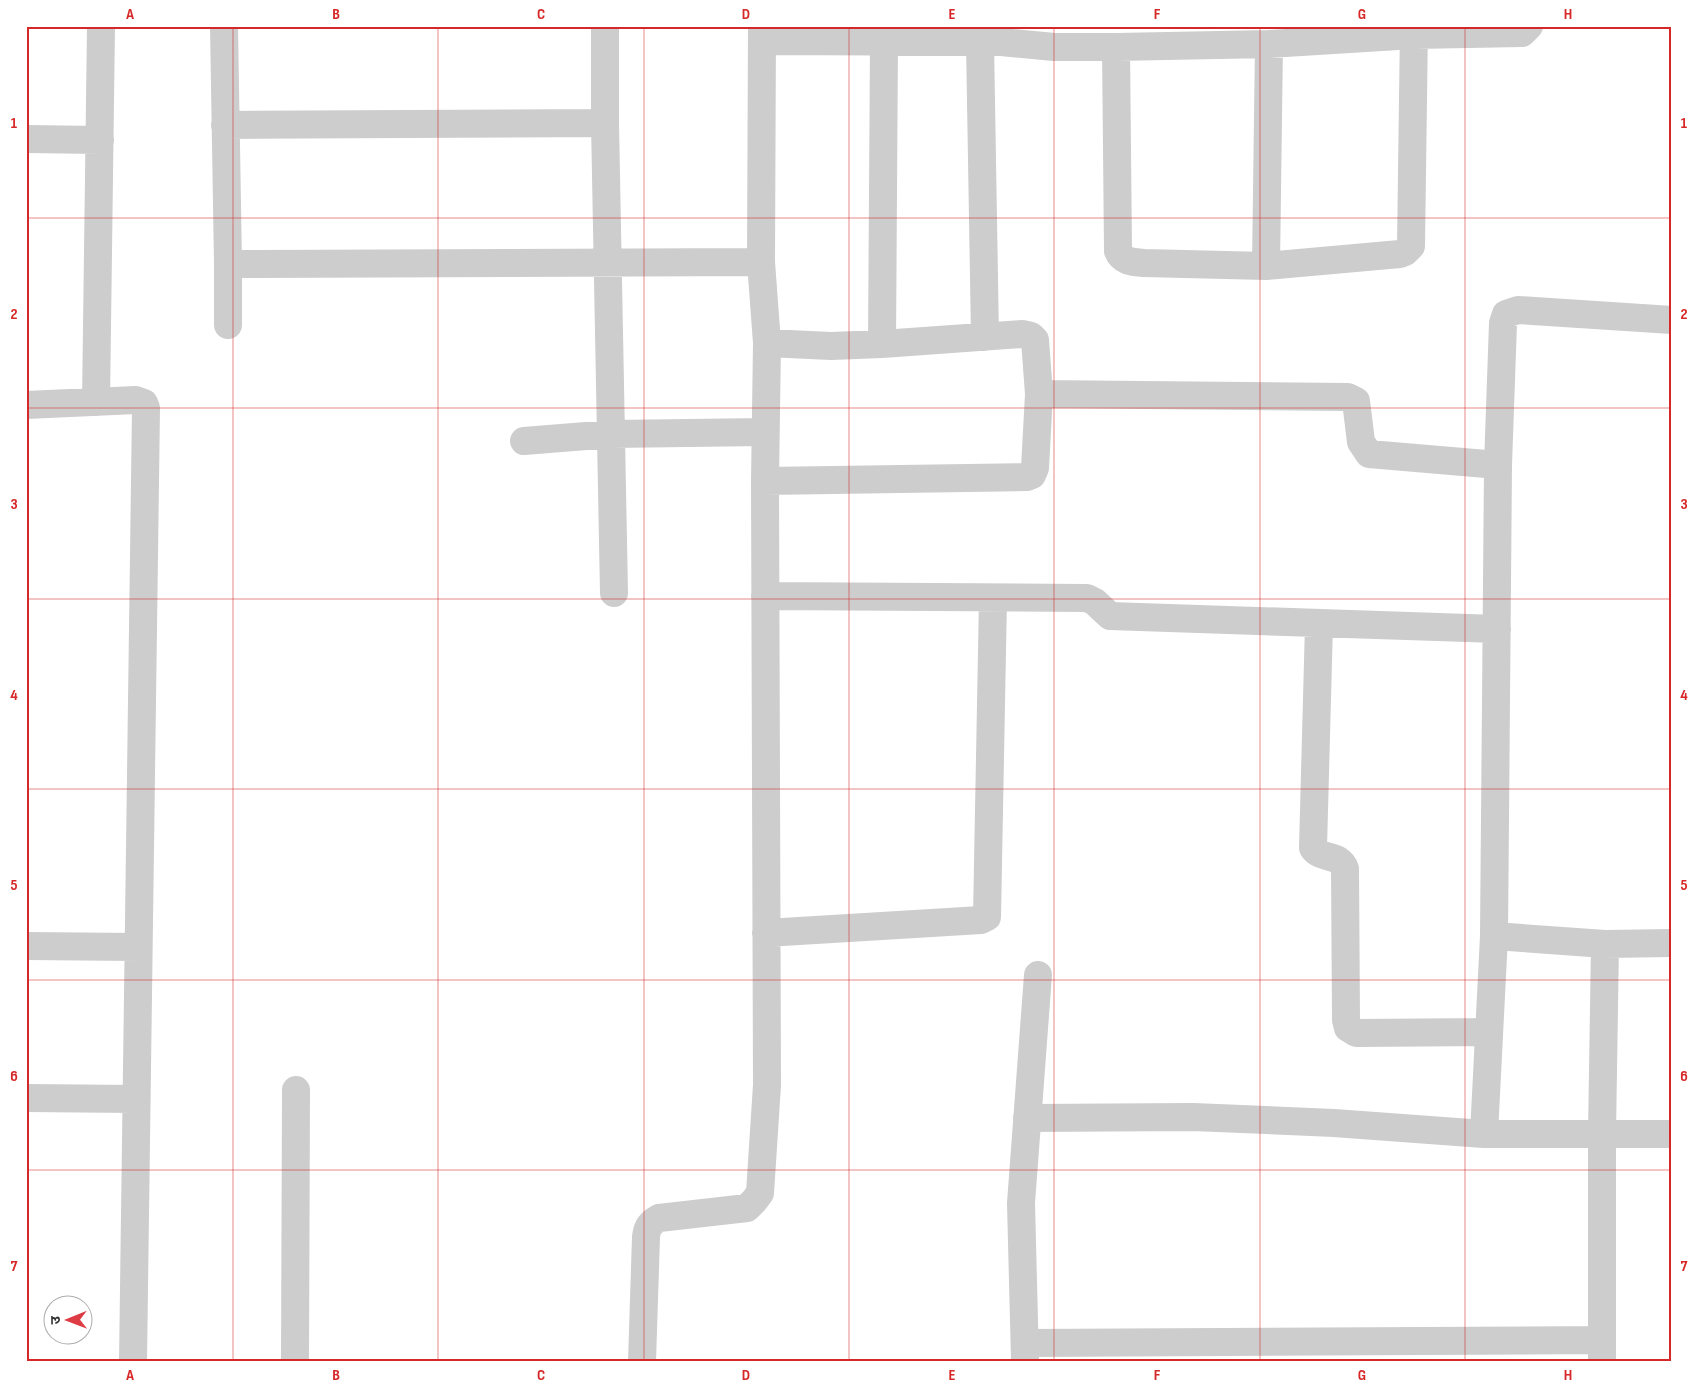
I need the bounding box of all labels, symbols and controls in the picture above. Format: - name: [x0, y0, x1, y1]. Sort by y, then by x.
- text: A: [125, 5, 134, 24]
- text: B: [332, 5, 340, 24]
- text: C: [537, 5, 545, 24]
- text: D: [742, 5, 750, 24]
- text: E: [949, 5, 956, 24]
- text: F: [1154, 5, 1161, 24]
- text: G: [1358, 5, 1366, 24]
- text: H: [1564, 5, 1572, 24]
- text: 1: [11, 114, 18, 133]
- text: 1: [1681, 114, 1688, 133]
- text: 2: [10, 305, 18, 324]
- text: 2: [1680, 305, 1688, 324]
- text: 3: [10, 495, 18, 514]
- text: 3: [1680, 495, 1688, 514]
- text: 4: [10, 686, 18, 705]
- text: 4: [1680, 686, 1688, 705]
- text: 5: [10, 876, 18, 895]
- text: 5: [1680, 876, 1688, 895]
- text: 6: [10, 1067, 18, 1086]
- text: 6: [1680, 1067, 1688, 1086]
- text: 7: [11, 1257, 18, 1276]
- text: 7: [1681, 1257, 1688, 1276]
- north arrow: [42, 1296, 92, 1346]
- text: उ: [47, 1315, 64, 1324]
- text: A: [125, 1366, 134, 1385]
- text: B: [332, 1366, 340, 1385]
- text: C: [537, 1366, 545, 1385]
- text: D: [742, 1366, 750, 1385]
- text: E: [949, 1366, 956, 1385]
- text: F: [1154, 1366, 1161, 1385]
- text: G: [1358, 1366, 1366, 1385]
- text: H: [1564, 1366, 1572, 1385]

